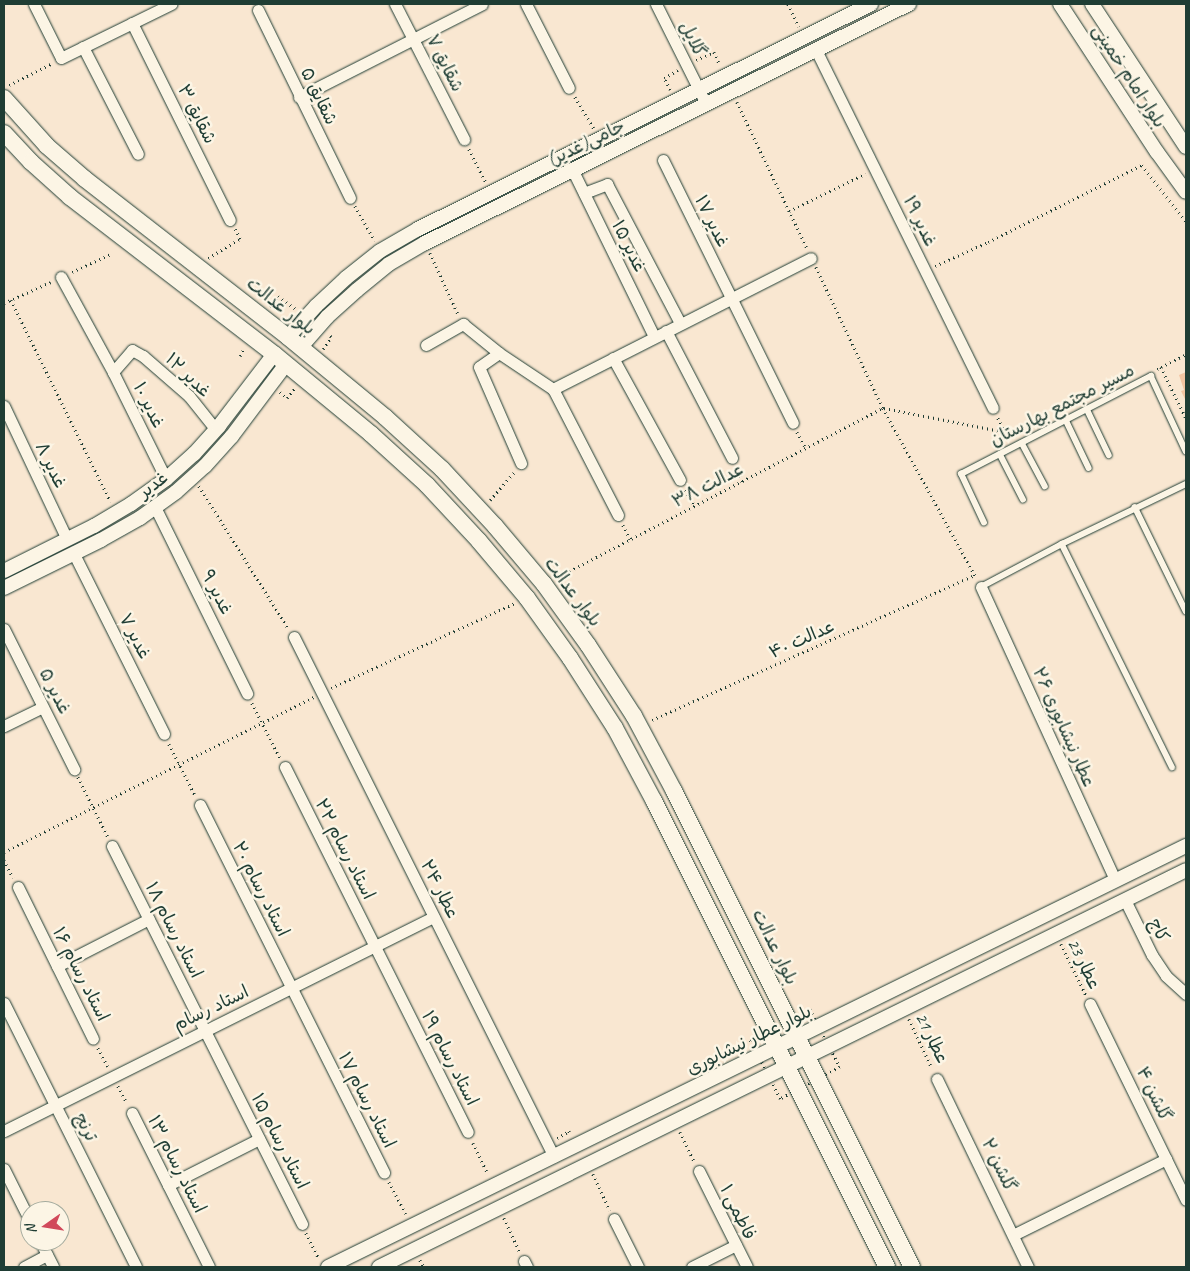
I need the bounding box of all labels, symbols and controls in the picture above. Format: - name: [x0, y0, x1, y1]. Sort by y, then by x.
- street label: گلایل: [675, 18, 711, 60]
- street label: بلوار امام خمینی: [1088, 20, 1170, 132]
- street label: شقایق ۷: [421, 31, 469, 95]
- street label: شقایق ۵: [296, 64, 342, 128]
- street label: شقایق ۳: [173, 81, 221, 147]
- street label: جامی(غدیر): [544, 115, 628, 171]
- street label: غدیر ۱۷: [690, 191, 734, 251]
- street label: غدیر ۱۹: [899, 192, 941, 250]
- street label: غدیر ۱۵: [607, 217, 651, 275]
- street label: بلوار عدالت: [242, 273, 320, 339]
- street label: غدیر ۱۲: [161, 348, 215, 402]
- street label: مسیر مجتمع بهارستان: [986, 359, 1138, 451]
- street label: غدیر ۱۰: [129, 379, 169, 431]
- street label: غدیر ۸: [31, 438, 71, 492]
- street label: عدالت ۳۸: [668, 458, 748, 512]
- street label: غدیر: [134, 467, 172, 503]
- street label: بلوار عدالت: [540, 553, 606, 631]
- street label: غدیر ۹: [197, 566, 237, 618]
- street label: غدیر ۷: [114, 609, 156, 663]
- street label: عدالت ۴۰: [766, 615, 838, 663]
- street label: عطار نیشابوری ۲۶: [1028, 664, 1100, 790]
- street label: غدیر ۵: [34, 665, 76, 717]
- street label: استاد رسام ۲۲: [310, 795, 380, 903]
- street label: استاد رسام ۲۰: [228, 838, 294, 940]
- street label: عطار ۲۴: [416, 856, 464, 922]
- street label: استاد رسام ۱۸: [141, 878, 207, 982]
- street label: بلوار عدالت: [748, 906, 802, 988]
- street label: کاج: [1144, 915, 1174, 945]
- street label: استاد رسام ۱۶: [48, 923, 114, 1025]
- street label: عطار 23: [1063, 935, 1105, 993]
- street label: استاد رسام: [170, 980, 252, 1036]
- street label: بلوار عطار نیشابوری: [683, 1000, 815, 1080]
- street label: استاد رسام ۱۹: [417, 1007, 483, 1109]
- street label: عطار 21: [911, 1009, 953, 1067]
- street label: استاد رسام ۱۷: [334, 1048, 400, 1152]
- street label: گلشن ۴: [1132, 1063, 1176, 1125]
- street label: استاد رسام ۱۵: [247, 1089, 313, 1193]
- street label: ترنج: [70, 1109, 102, 1145]
- street label: استاد رسام ۱۳: [143, 1111, 211, 1217]
- street label: گلشن ۲: [977, 1135, 1021, 1195]
- street label: فاطمی ۱: [715, 1181, 761, 1243]
- north arrow: [20, 1201, 70, 1251]
- text: N: [22, 1223, 40, 1235]

